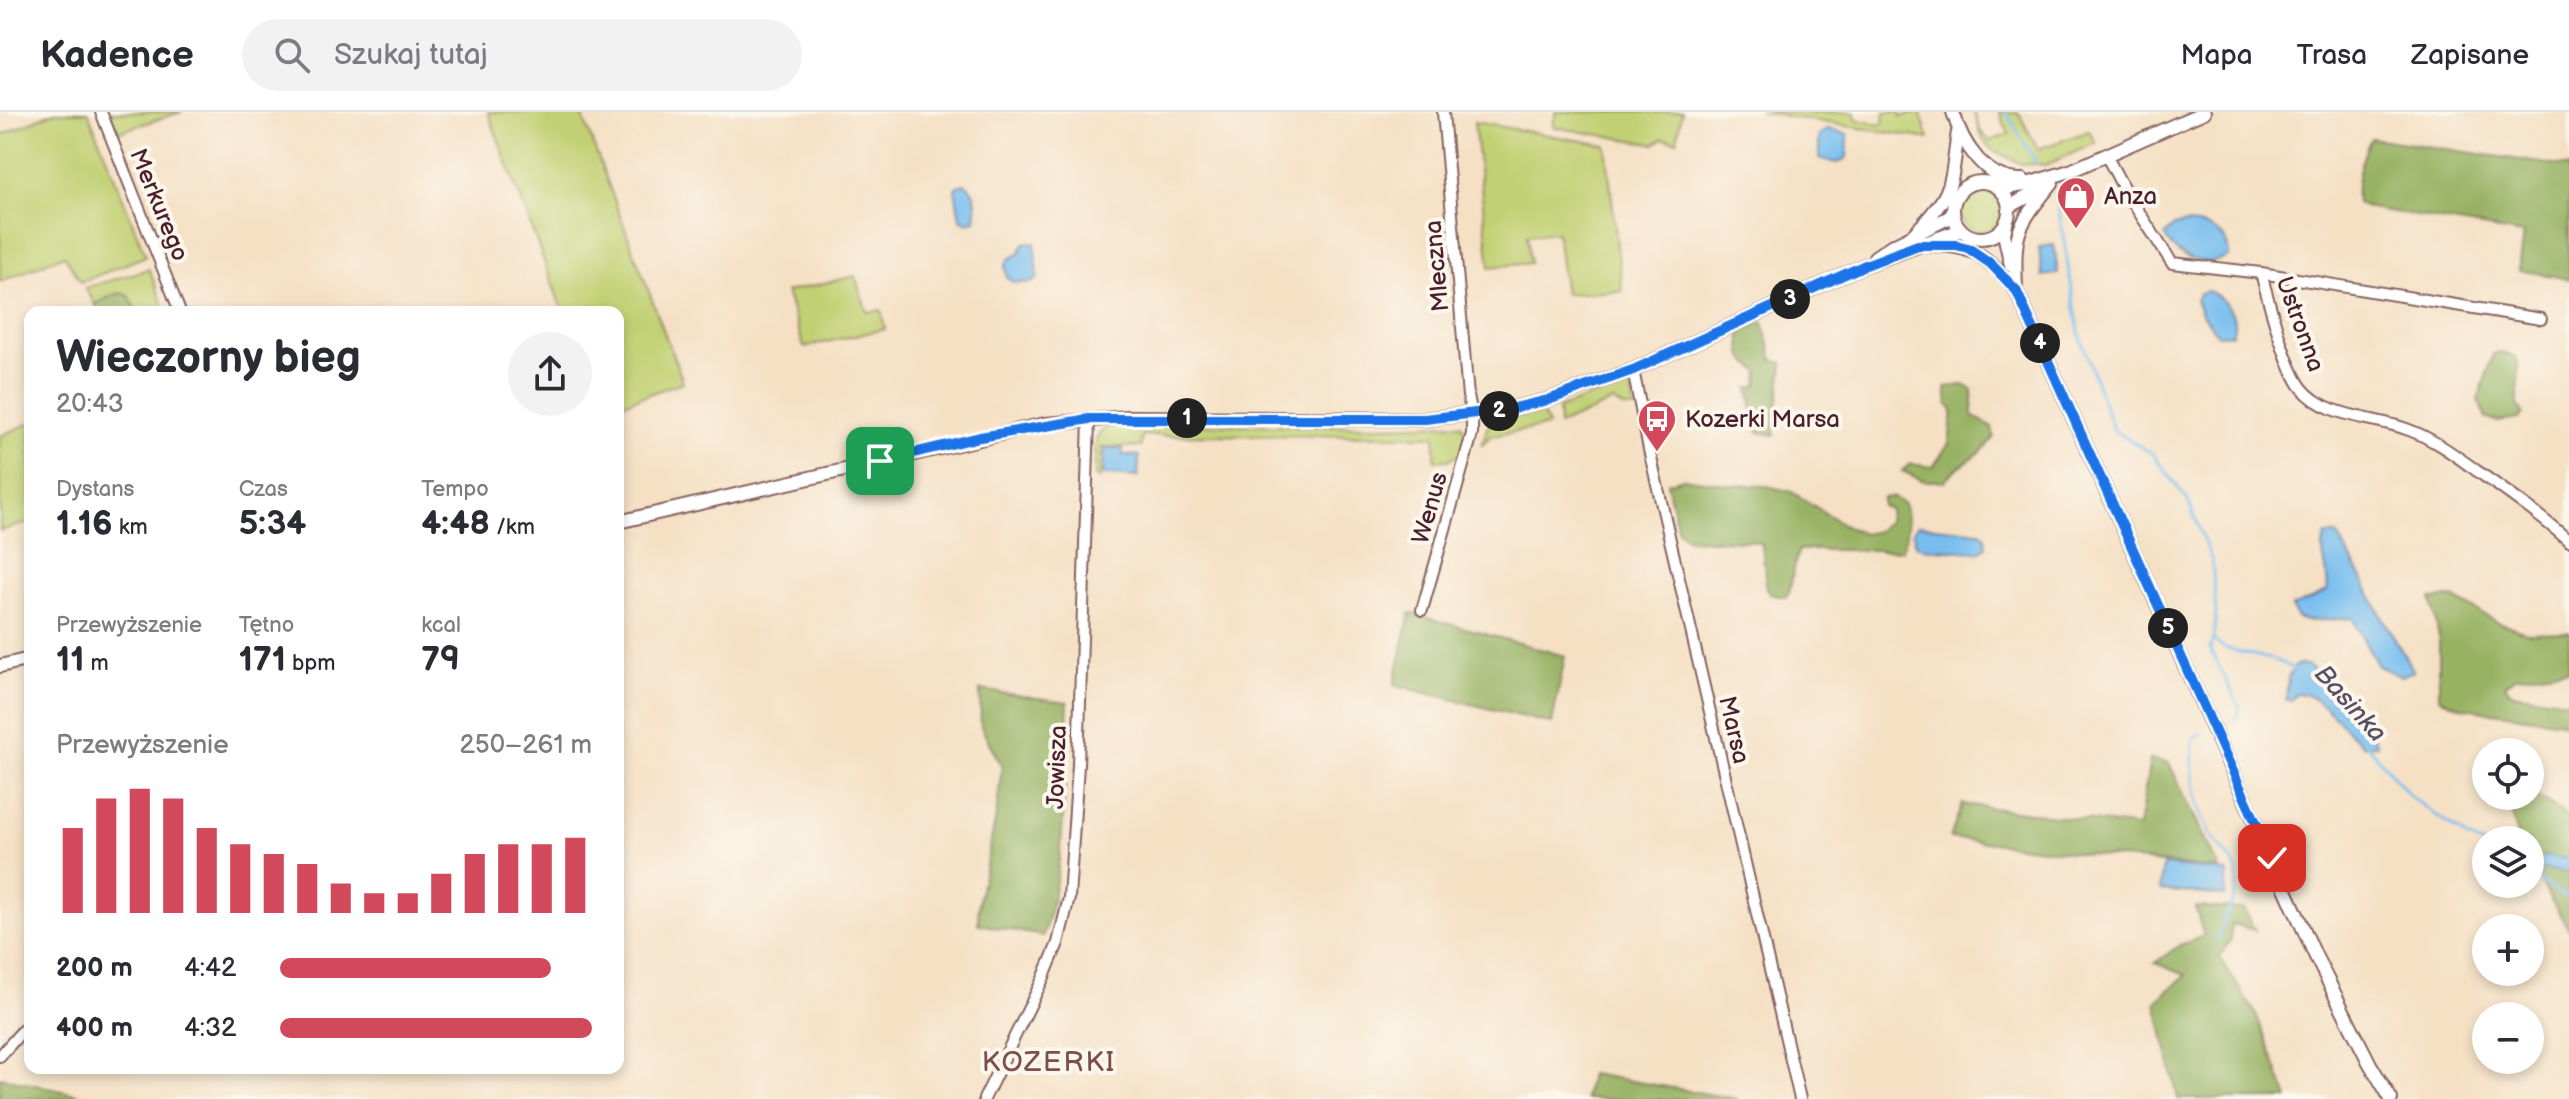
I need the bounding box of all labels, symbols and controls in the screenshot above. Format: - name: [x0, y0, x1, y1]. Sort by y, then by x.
- search box: [242, 19, 802, 91]
- text: Kadence: [40, 33, 194, 78]
- icon: search: [270, 33, 314, 77]
- text: Szukaj tutaj: [334, 37, 488, 73]
- text: Mapa: [2180, 39, 2253, 72]
- text: Trasa: [2297, 39, 2367, 72]
- text: Zapisane: [2411, 39, 2529, 72]
- street label: Merkurego: [123, 145, 195, 265]
- shop icon: Anza: [2055, 175, 2097, 230]
- place label: Anza: [2104, 182, 2157, 211]
- street label: Mleczna: [1419, 219, 1455, 313]
- street label: Ustronna: [2269, 272, 2331, 376]
- pin: 3: [1770, 279, 1810, 319]
- text: 3: [1784, 285, 1796, 312]
- pin: 4: [2020, 323, 2060, 363]
- text: 4: [2034, 329, 2046, 356]
- text: Wieczorny bieg: [56, 332, 361, 385]
- button: share: [508, 332, 592, 416]
- text: 20:43: [56, 389, 124, 420]
- pin: 2: [1479, 391, 1519, 431]
- text: 2: [1492, 397, 1506, 424]
- pin: 1: [1167, 398, 1207, 438]
- bus stop icon: Kozerki Marsa: [1636, 398, 1678, 453]
- text: 1: [1182, 404, 1192, 431]
- place label: Kozerki Marsa: [1685, 405, 1840, 434]
- pin: [846, 427, 914, 495]
- icon: arrive: [858, 439, 902, 483]
- street label: Wenus: [1406, 469, 1454, 547]
- text: Dystans: [56, 476, 135, 503]
- text: Czas: [239, 476, 288, 503]
- text: Tempo: [421, 476, 489, 503]
- text: 1.16: [56, 503, 113, 544]
- text: 5:34: [239, 503, 306, 544]
- text: 4:48: [421, 503, 490, 544]
- text: km: [113, 514, 148, 541]
- text: /km: [490, 514, 535, 541]
- pin: 5: [2148, 608, 2188, 648]
- text: Przewyższenie: [56, 612, 202, 639]
- text: Tętno: [239, 612, 294, 639]
- text: kcal: [421, 612, 461, 639]
- text: 5: [2162, 614, 2174, 641]
- text: 11: [56, 639, 85, 680]
- text: 171: [239, 639, 286, 680]
- text: 79: [421, 639, 460, 680]
- text: m: [85, 650, 109, 677]
- text: bpm: [286, 650, 335, 677]
- water label: Basinka: [2308, 659, 2392, 749]
- street label: Marsa: [1712, 693, 1756, 767]
- street label: Jowisza: [1041, 725, 1073, 809]
- text: Przewyższenie: [56, 730, 229, 761]
- text: 250–261 m: [460, 730, 592, 761]
- map controls: [2472, 738, 2544, 1074]
- button: locate: [2472, 738, 2544, 810]
- pin: [2238, 824, 2306, 892]
- button: layers: [2472, 826, 2544, 898]
- icon: check: [2250, 836, 2294, 880]
- button: +: [2472, 914, 2544, 986]
- text: 200 m: [56, 953, 133, 984]
- text: 4:42: [184, 953, 236, 984]
- button: −: [2472, 1002, 2544, 1074]
- text: 400 m: [56, 1013, 133, 1044]
- text: 4:32: [184, 1013, 236, 1044]
- district label: KOZERKI: [982, 1046, 1116, 1079]

